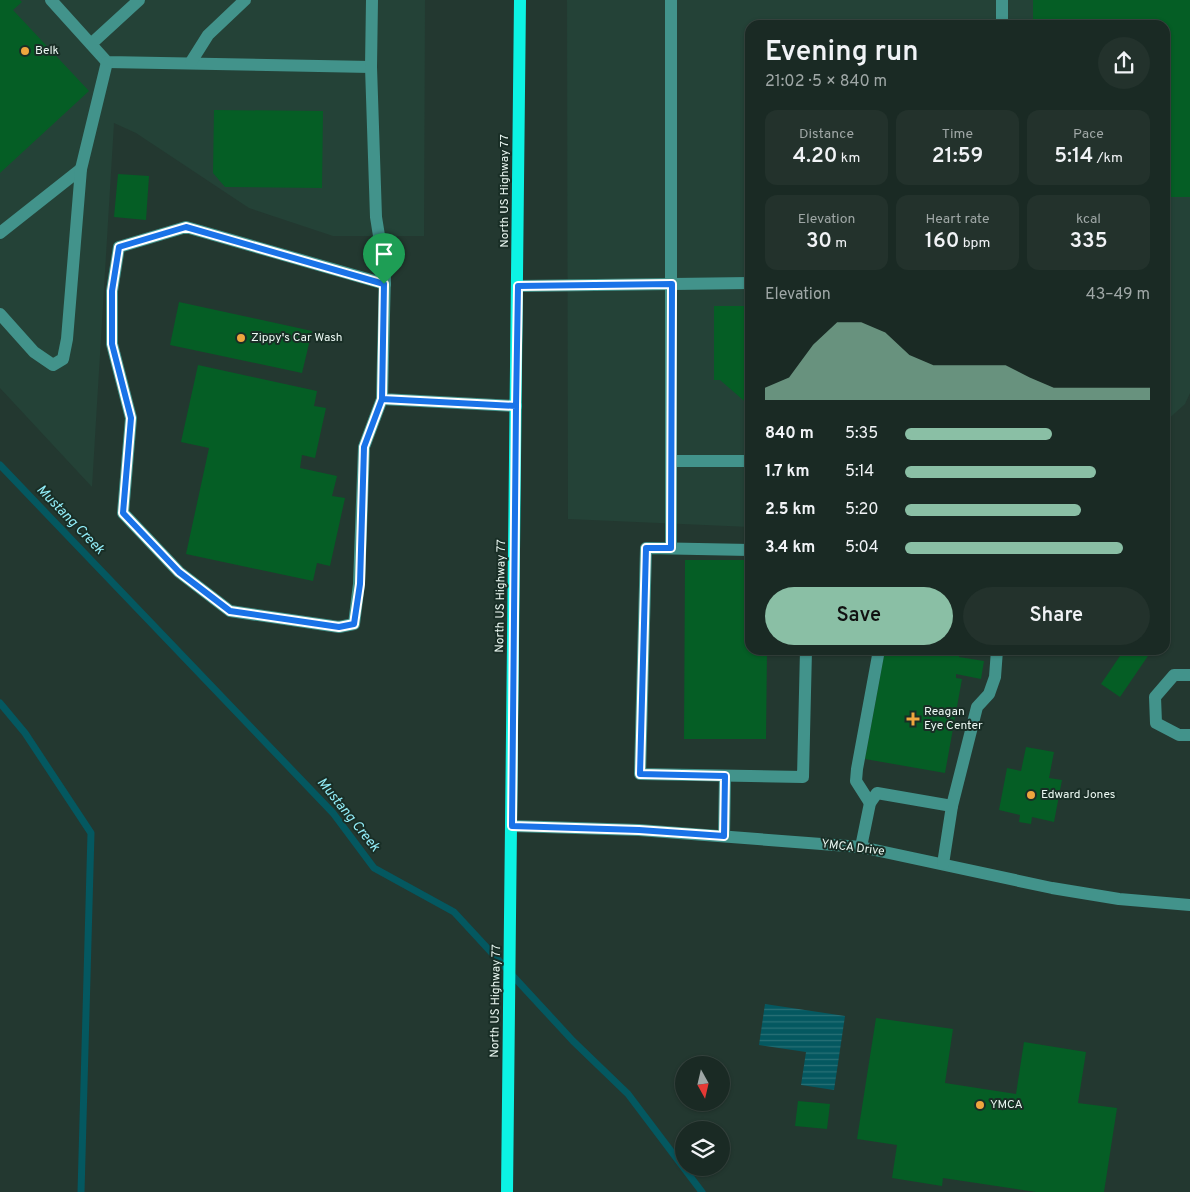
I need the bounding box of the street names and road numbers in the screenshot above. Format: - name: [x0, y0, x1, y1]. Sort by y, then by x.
- street label: North US Highway 77: [497, 134, 513, 248]
- street label: North US Highway 77: [492, 539, 510, 653]
- street label: YMCA Drive: [820, 836, 886, 860]
- street label: North US Highway 77: [487, 944, 505, 1058]

